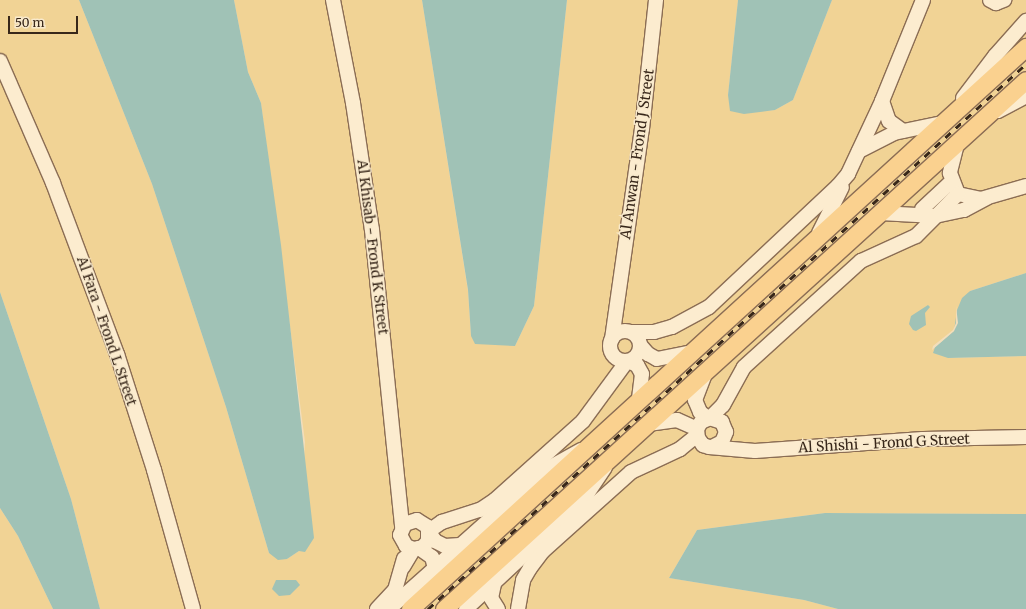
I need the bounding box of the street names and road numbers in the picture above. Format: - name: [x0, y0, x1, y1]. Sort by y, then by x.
- street label: Al Anwan - Frond J Street: [617, 68, 657, 240]
- street label: Al Khisab - Frond K Street: [354, 159, 392, 335]
- street label: Al Fara - Frond L Street: [73, 254, 141, 408]
- street label: Al Shishi - Frond G Street: [798, 430, 970, 456]

